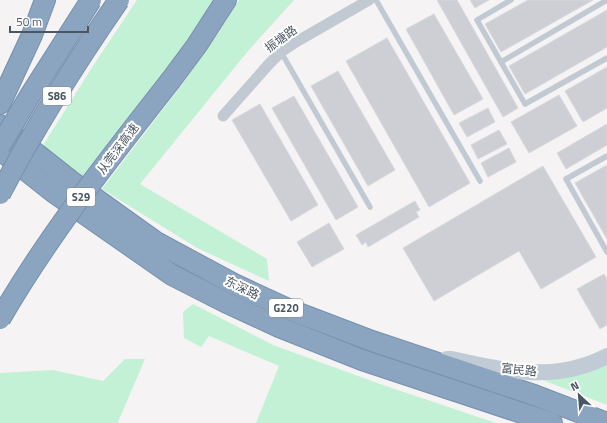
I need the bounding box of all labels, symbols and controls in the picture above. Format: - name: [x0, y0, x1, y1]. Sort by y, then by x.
- scale bar: [10, 8, 88, 34]
- text: 50 m: [16, 12, 42, 31]
- street label: 振塘路: [261, 20, 301, 57]
- road number: S86: [43, 87, 71, 105]
- street label: 从莞深高速: [92, 119, 143, 178]
- road number: S29: [67, 188, 95, 206]
- street label: 东深路: [222, 271, 263, 304]
- road number: G220: [269, 299, 303, 317]
- street label: 富民路: [500, 358, 538, 381]
- north arrow: [559, 375, 599, 415]
- text: N: [568, 377, 582, 395]

